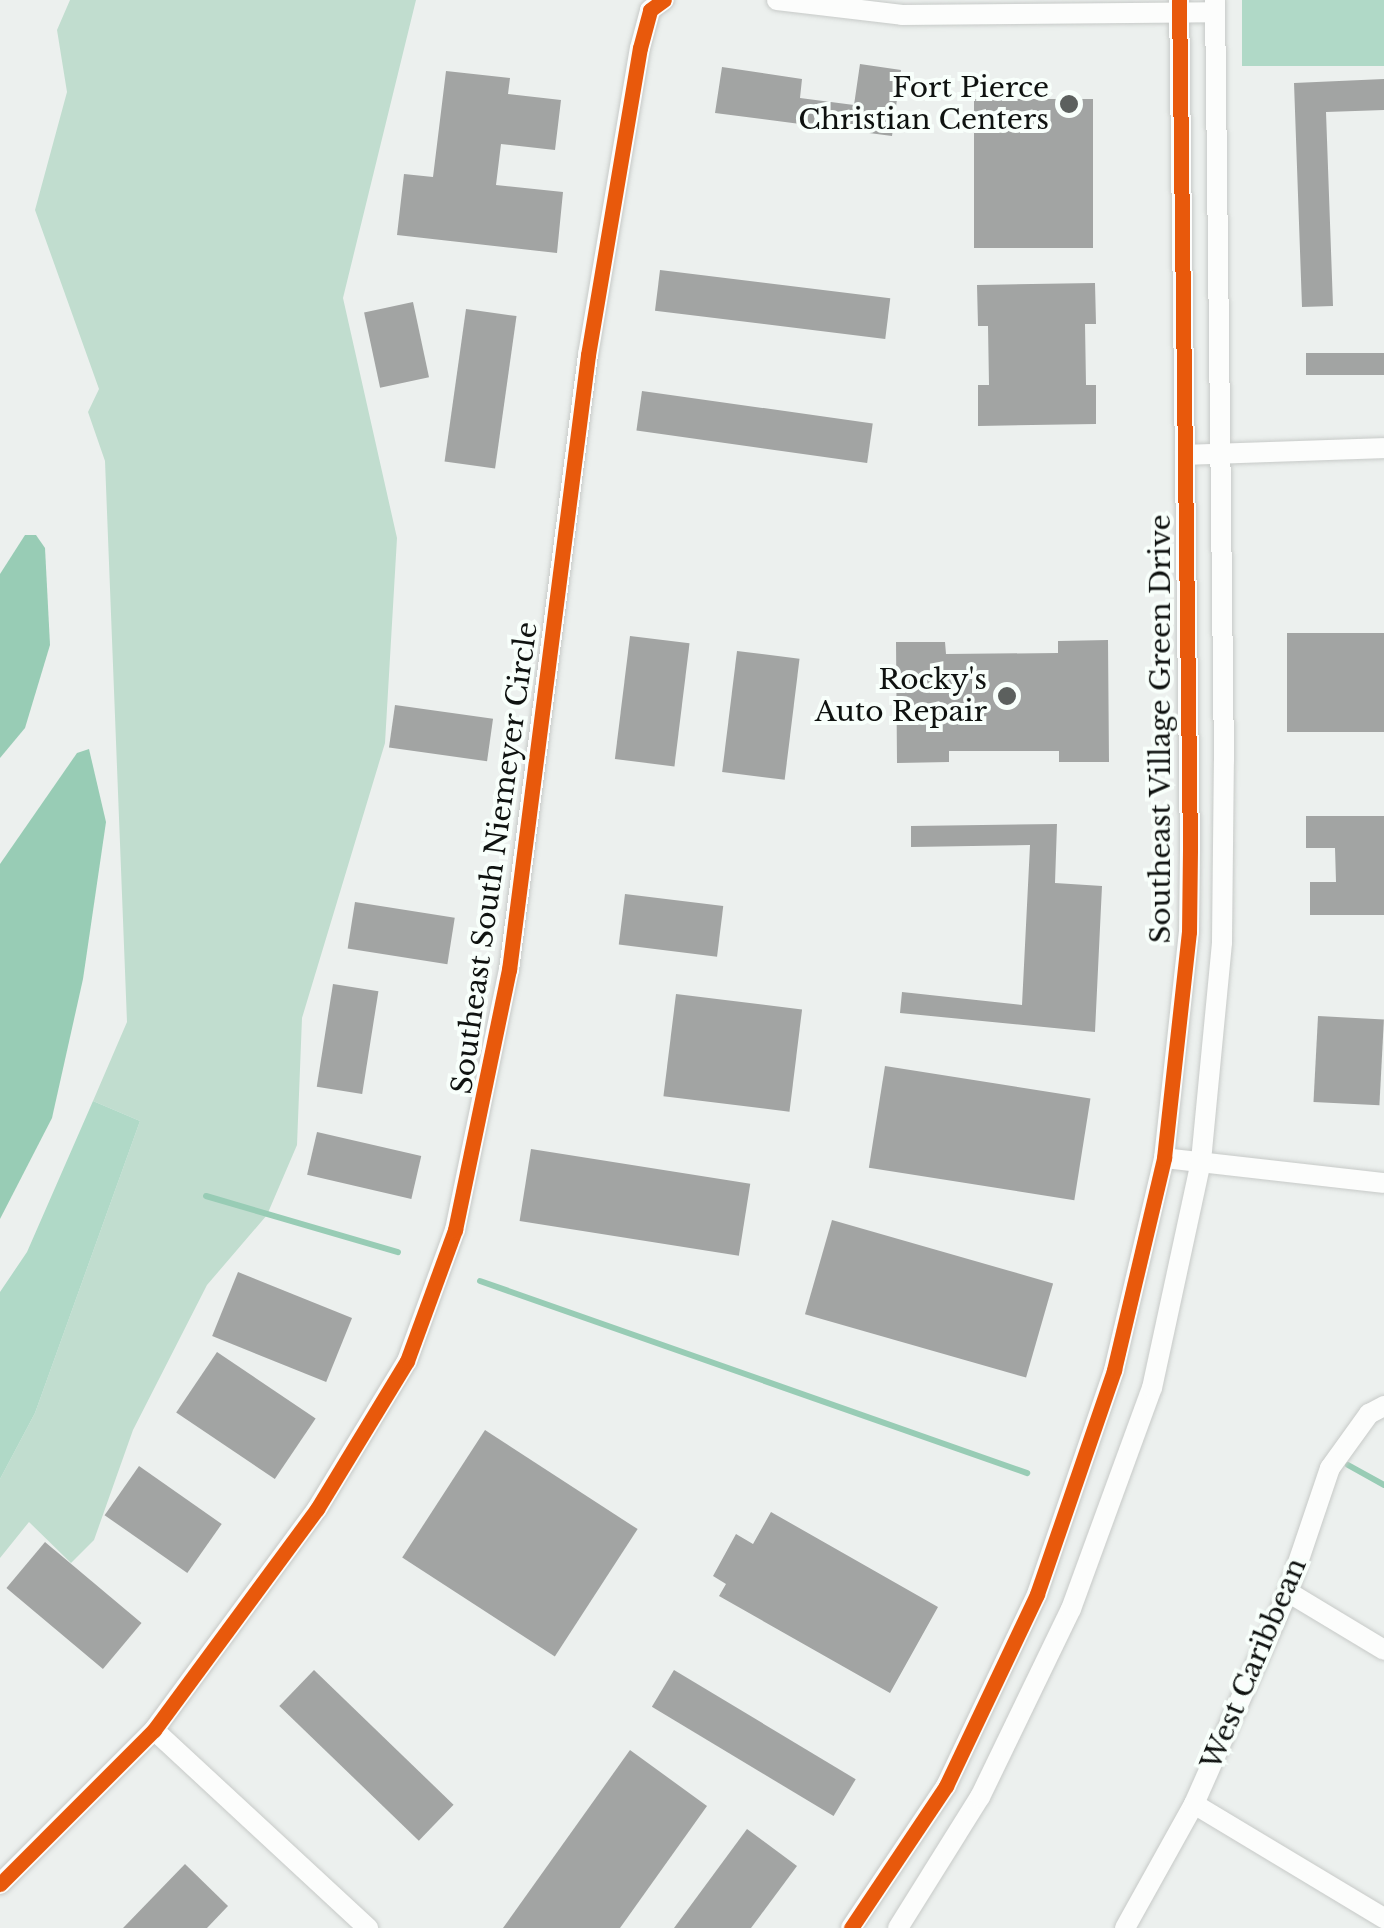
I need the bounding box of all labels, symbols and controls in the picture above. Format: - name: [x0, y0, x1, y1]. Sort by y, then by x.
- place label: Fort Pierce Christian Centers: [798, 71, 1049, 137]
- marker: Fort Pierce Christian Centers: [1058, 93, 1080, 115]
- street label: Southeast Village Green Drive: [1144, 514, 1178, 944]
- street label: Southeast South Niemeyer Circle: [445, 619, 545, 1097]
- place label: Rocky's Auto Repair: [815, 663, 987, 729]
- marker: Rocky's Auto Repair: [996, 685, 1018, 707]
- street label: West Caribbean: [1194, 1553, 1314, 1775]

